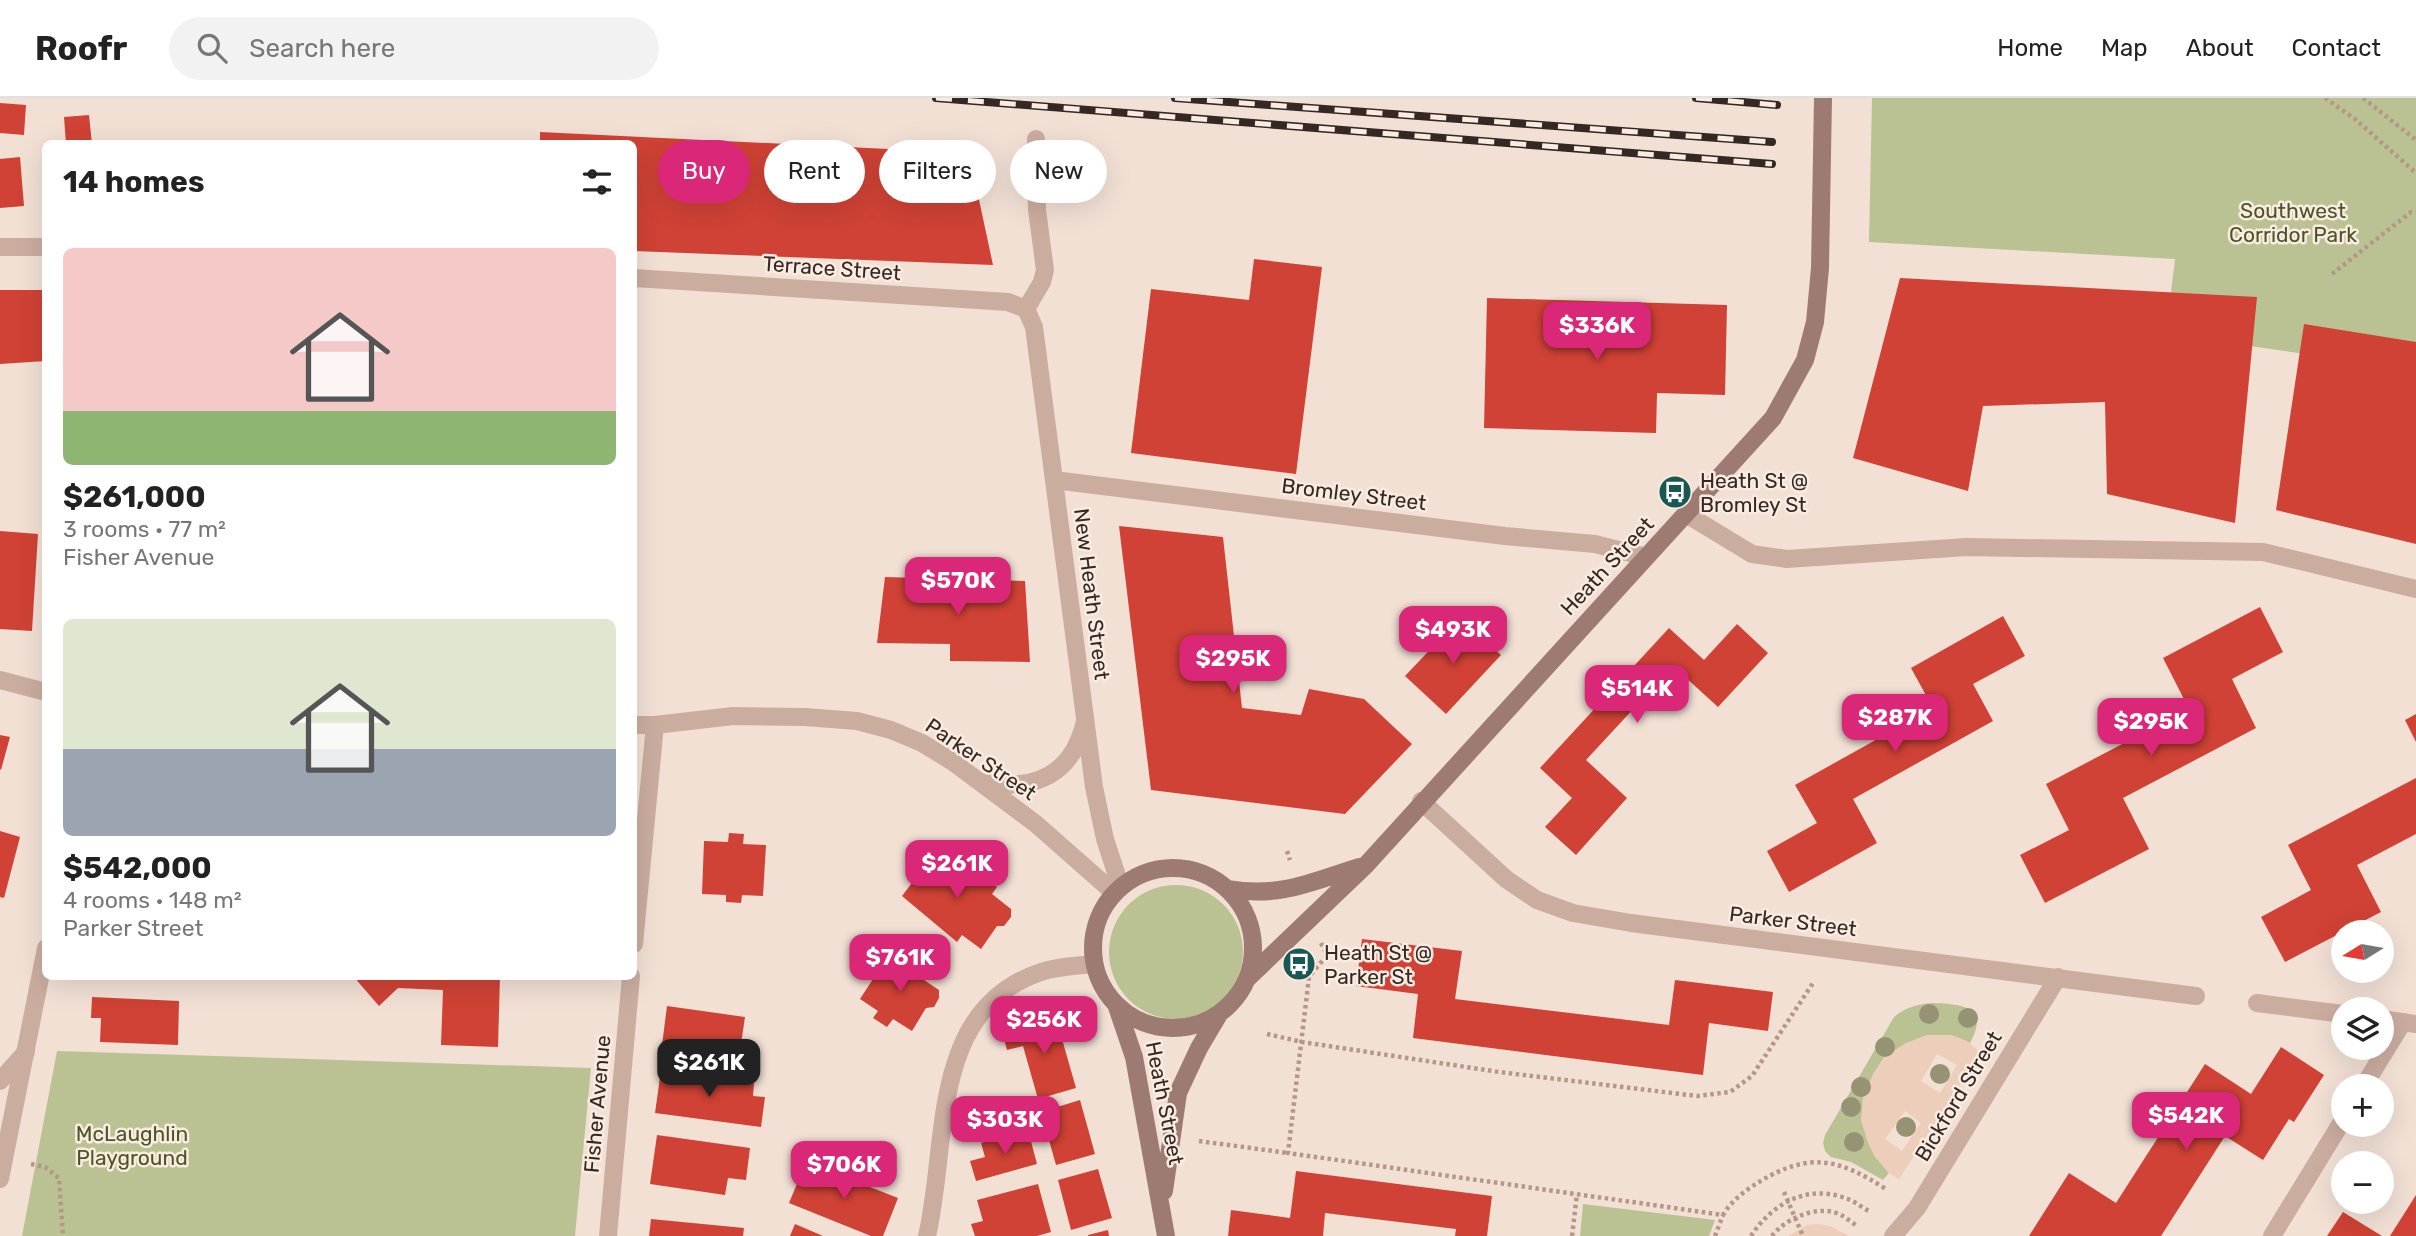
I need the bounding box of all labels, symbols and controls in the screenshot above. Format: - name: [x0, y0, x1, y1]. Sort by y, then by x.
- search box: [169, 17, 659, 80]
- text: Roofr: [35, 29, 127, 68]
- icon: search: [193, 29, 231, 67]
- text: Search here: [249, 33, 395, 64]
- text: Home: [1997, 34, 2063, 62]
- text: Map: [2101, 34, 2148, 62]
- text: About: [2186, 34, 2254, 62]
- text: Contact: [2292, 34, 2381, 62]
- chip: Buy: [658, 140, 750, 203]
- chip: Rent: [764, 140, 865, 203]
- chip: Filters: [879, 140, 996, 203]
- chip: New: [1010, 140, 1107, 203]
- icon: filters: [578, 163, 616, 201]
- text: 14 homes: [63, 164, 205, 200]
- park label: Southwest Corridor Park: [2229, 198, 2357, 247]
- street label: Terrace Street: [762, 251, 902, 285]
- icon: home: [277, 294, 403, 420]
- pin: $336K: [1548, 302, 1646, 362]
- text: $336K: [1559, 311, 1635, 339]
- place label: Heath St @ Bromley St: [1700, 468, 1808, 517]
- street label: Bromley Street: [1280, 473, 1428, 515]
- bus stop icon: Heath St @ Bromley St: [1656, 473, 1694, 511]
- text: $261,000: [63, 479, 206, 515]
- street label: New Heath Street: [1069, 507, 1115, 681]
- street label: Heath Street: [1555, 512, 1659, 620]
- text: 3 rooms · 77 m²: [63, 515, 226, 543]
- text: Fisher Avenue: [63, 543, 214, 571]
- pin: $570K: [909, 558, 1007, 617]
- text: $570K: [921, 566, 995, 594]
- pin: $493K: [1404, 606, 1502, 666]
- text: $493K: [1415, 615, 1491, 643]
- pin: $295K: [1184, 636, 1282, 695]
- text: $295K: [1195, 644, 1271, 672]
- icon: home: [277, 665, 403, 791]
- pin: $514K: [1588, 666, 1686, 725]
- text: $514K: [1601, 674, 1673, 702]
- pin: $287K: [1846, 694, 1944, 754]
- pin: $295K: [2102, 698, 2200, 758]
- text: $287K: [1858, 703, 1932, 731]
- text: $295K: [2113, 707, 2189, 735]
- street label: Parker Street: [921, 713, 1041, 805]
- pin: $261K: [908, 840, 1006, 900]
- text: $261K: [921, 849, 993, 877]
- text: $542,000: [63, 850, 212, 886]
- text: 4 rooms · 148 m²: [63, 886, 242, 914]
- street label: Parker Street: [1728, 901, 1858, 941]
- text: Parker Street: [63, 914, 204, 942]
- north arrow: [2331, 920, 2394, 984]
- map controls: [2331, 920, 2394, 1214]
- pin: $761K: [851, 934, 949, 994]
- place label: Heath St @ Parker St: [1324, 940, 1432, 989]
- text: $761K: [865, 943, 935, 971]
- bus stop icon: Heath St @ Parker St: [1280, 945, 1318, 983]
- pin: $256K: [995, 996, 1093, 1056]
- button: layers: [2331, 997, 2394, 1060]
- text: $256K: [1006, 1005, 1082, 1033]
- street label: Bickford Street: [1909, 1026, 2007, 1166]
- street label: Fisher Avenue: [579, 1034, 615, 1174]
- street label: Heath Street: [1141, 1039, 1189, 1167]
- pin: $261K: [660, 1040, 758, 1099]
- text: $261K: [673, 1048, 745, 1076]
- button: +: [2331, 1074, 2394, 1137]
- pin: $542K: [2137, 1093, 2235, 1152]
- pin: $303K: [956, 1096, 1054, 1156]
- text: $542K: [2148, 1101, 2224, 1129]
- text: $303K: [967, 1105, 1043, 1133]
- park label: McLaughlin Playground: [76, 1121, 188, 1170]
- pin: $706K: [795, 1142, 893, 1201]
- text: $706K: [807, 1150, 881, 1178]
- button: −: [2331, 1151, 2394, 1214]

